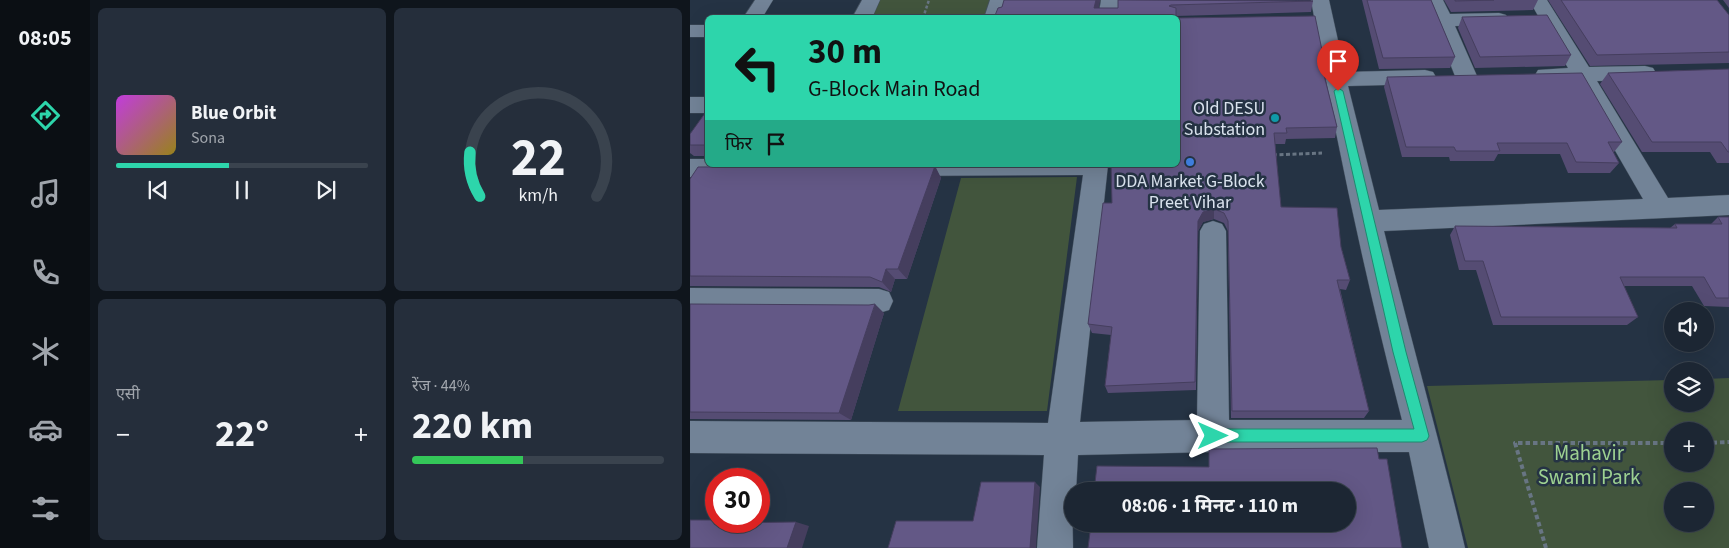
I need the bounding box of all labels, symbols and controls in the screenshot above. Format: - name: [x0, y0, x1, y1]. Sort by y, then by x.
- text: 08:05: [18, 22, 72, 54]
- text: 30 m: [808, 27, 882, 77]
- icon: left: [725, 35, 790, 100]
- pin: [1317, 40, 1359, 91]
- icon: arrive: [1324, 47, 1352, 75]
- text: G-Block Main Road: [808, 73, 980, 105]
- place label: Old DESU Substation: [1184, 96, 1265, 142]
- icon: directions: [28, 98, 63, 133]
- text: Blue Orbit: [191, 100, 276, 127]
- marker: Old DESU Substation: [1269, 112, 1281, 124]
- text: 22: [511, 122, 565, 196]
- text: Sona: [191, 127, 225, 149]
- icon: arrive: [762, 130, 790, 158]
- text: फिर: [725, 131, 752, 158]
- marker: DDA Market G-Block Preet Vihar: [1184, 156, 1196, 168]
- place label: DDA Market G-Block Preet Vihar: [1115, 169, 1265, 215]
- icon: music: [28, 176, 63, 211]
- icon: previous: [144, 176, 172, 204]
- icon: pause: [228, 176, 256, 204]
- icon: next: [312, 176, 340, 204]
- text: km/h: [518, 183, 558, 208]
- icon: phone: [28, 255, 63, 290]
- map controls: [1664, 302, 1714, 532]
- button: sound: [1664, 302, 1714, 352]
- icon: climate: [28, 334, 63, 369]
- button: layers: [1664, 362, 1714, 412]
- text: रेंज · 44%: [412, 375, 470, 397]
- text: एसी: [116, 383, 140, 405]
- text: 220 km: [412, 399, 533, 453]
- text: 22°: [215, 407, 269, 461]
- position arrow: [1186, 409, 1238, 461]
- icon: car: [28, 412, 63, 447]
- text: −: [116, 415, 130, 455]
- text: +: [354, 415, 368, 455]
- button: +: [1664, 422, 1714, 472]
- park label: Mahavir Swami Park: [1538, 438, 1641, 492]
- speed limit sign: 30: [705, 468, 770, 533]
- button: −: [1664, 482, 1714, 532]
- icon: filters: [28, 491, 63, 526]
- text: 08:06 · 1 मिनट · 110 m: [1122, 493, 1298, 520]

